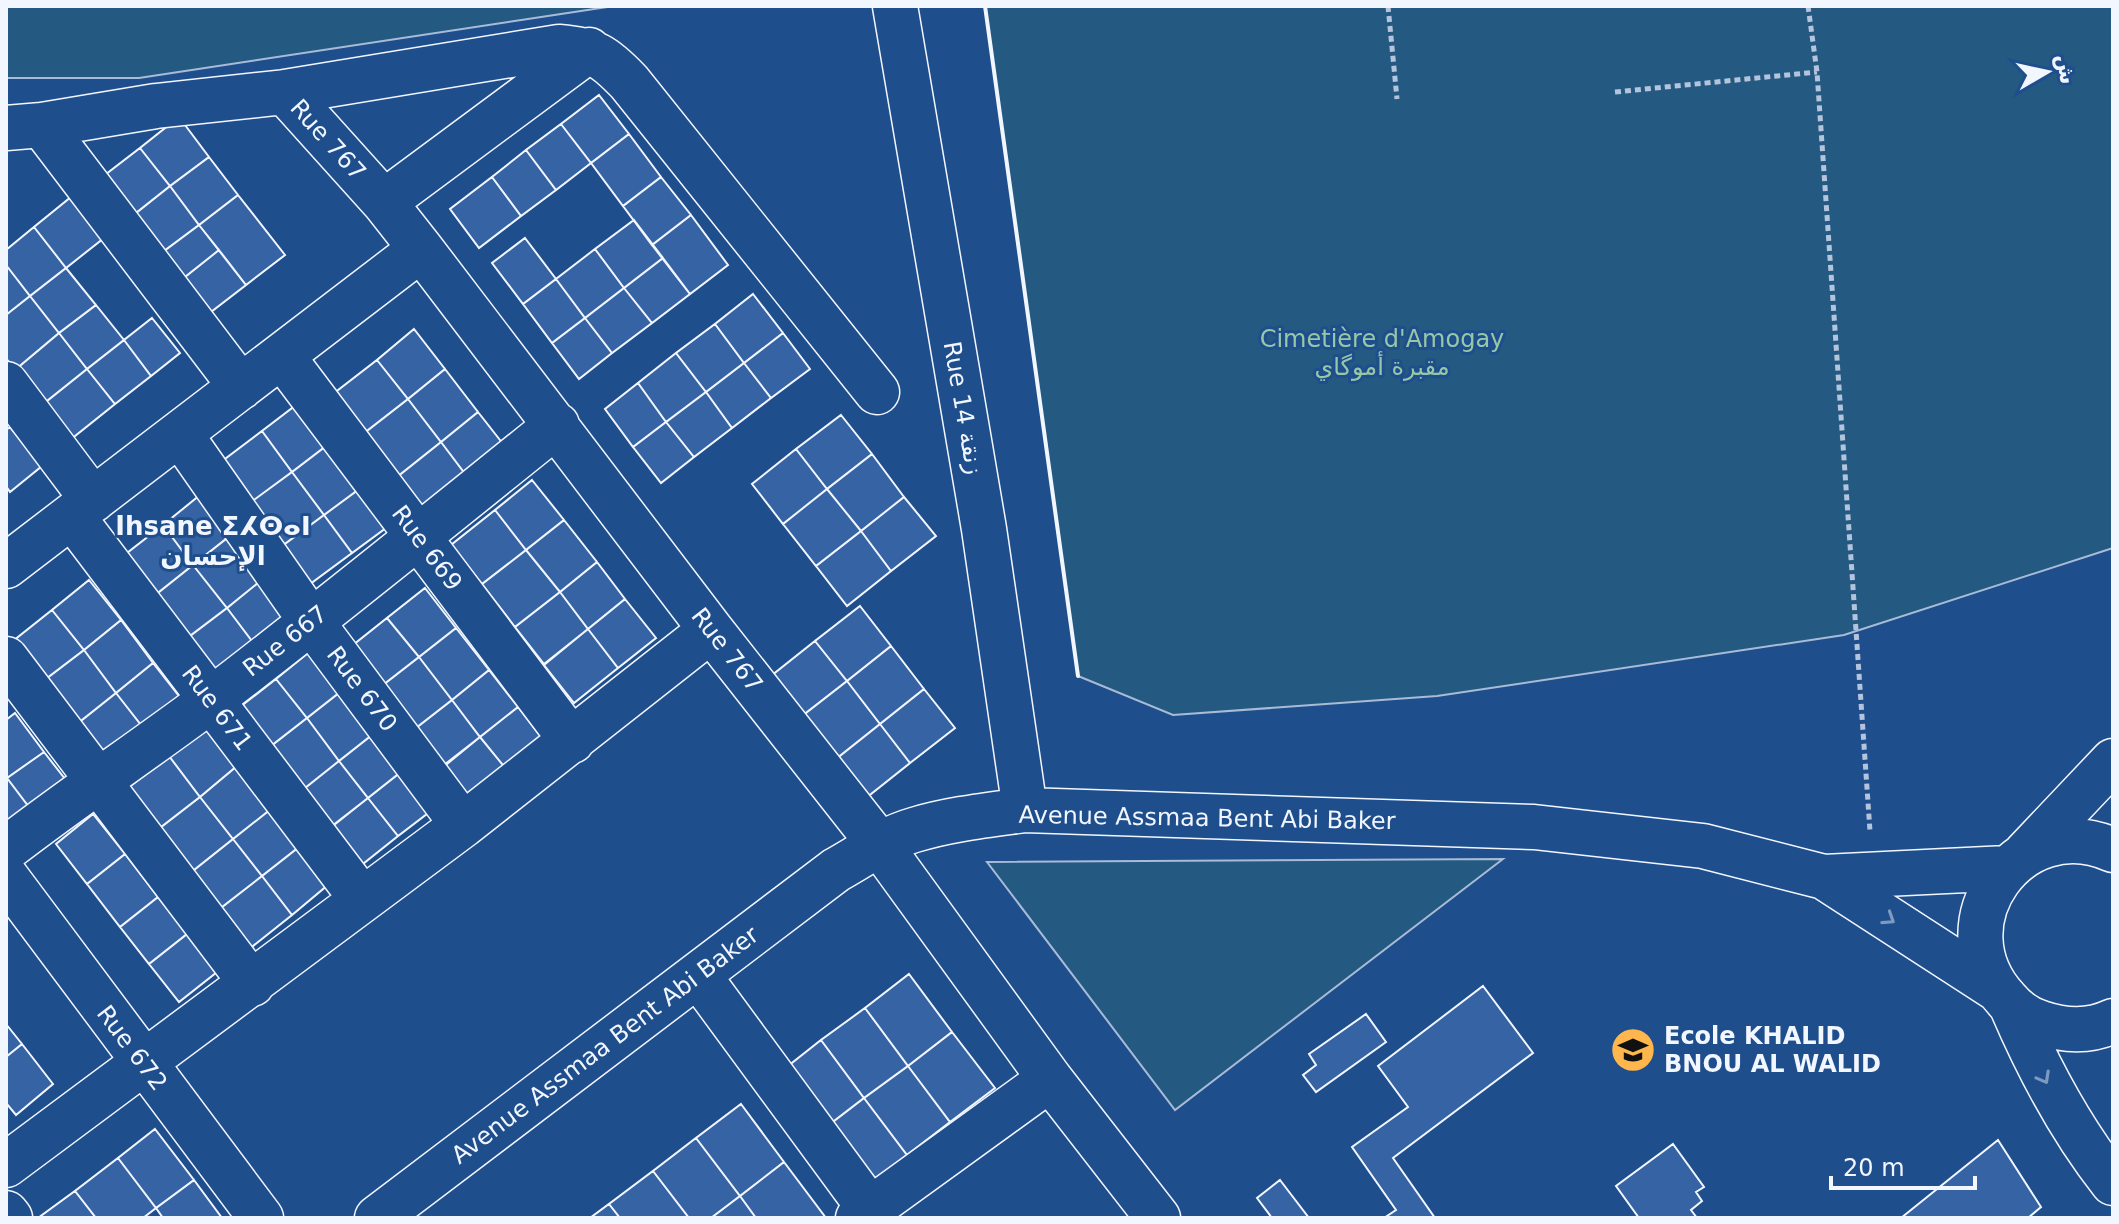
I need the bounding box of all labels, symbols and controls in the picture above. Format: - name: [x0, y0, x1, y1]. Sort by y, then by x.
- north arrow: [2007, 32, 2087, 112]
- text: ش: [2052, 52, 2081, 86]
- street label: Rue 767: [284, 94, 372, 186]
- park label: Cimetière d'Amogay مقبرة أموگاي: [1260, 325, 1504, 381]
- street label: Rue 14 زنقة: [938, 339, 988, 477]
- street label: Rue 669: [386, 500, 468, 596]
- district label: Ihsane ⵉⵃⵙⴰⵏ الإحسان: [115, 511, 311, 572]
- street label: Rue 667: [237, 599, 333, 683]
- street label: Rue 767: [685, 602, 769, 698]
- street label: Rue 670: [321, 641, 403, 737]
- street label: Rue 671: [176, 660, 258, 756]
- street label: Avenue Assmaa Bent Abi Baker: [1018, 801, 1396, 835]
- one-way arrow: [1881, 910, 1895, 925]
- street label: Avenue Assmaa Bent Abi Baker: [446, 920, 764, 1170]
- street label: Rue 672: [91, 1000, 173, 1096]
- place label: Ecole KHALID BNOU AL WALID: [1664, 1022, 1881, 1078]
- school or university icon: Ecole KHALID BNOU AL WALID: [1609, 1026, 1657, 1074]
- one-way arrow: [2035, 1069, 2050, 1084]
- scale bar: [1831, 1140, 1975, 1190]
- text: 20 m: [1843, 1154, 1905, 1182]

